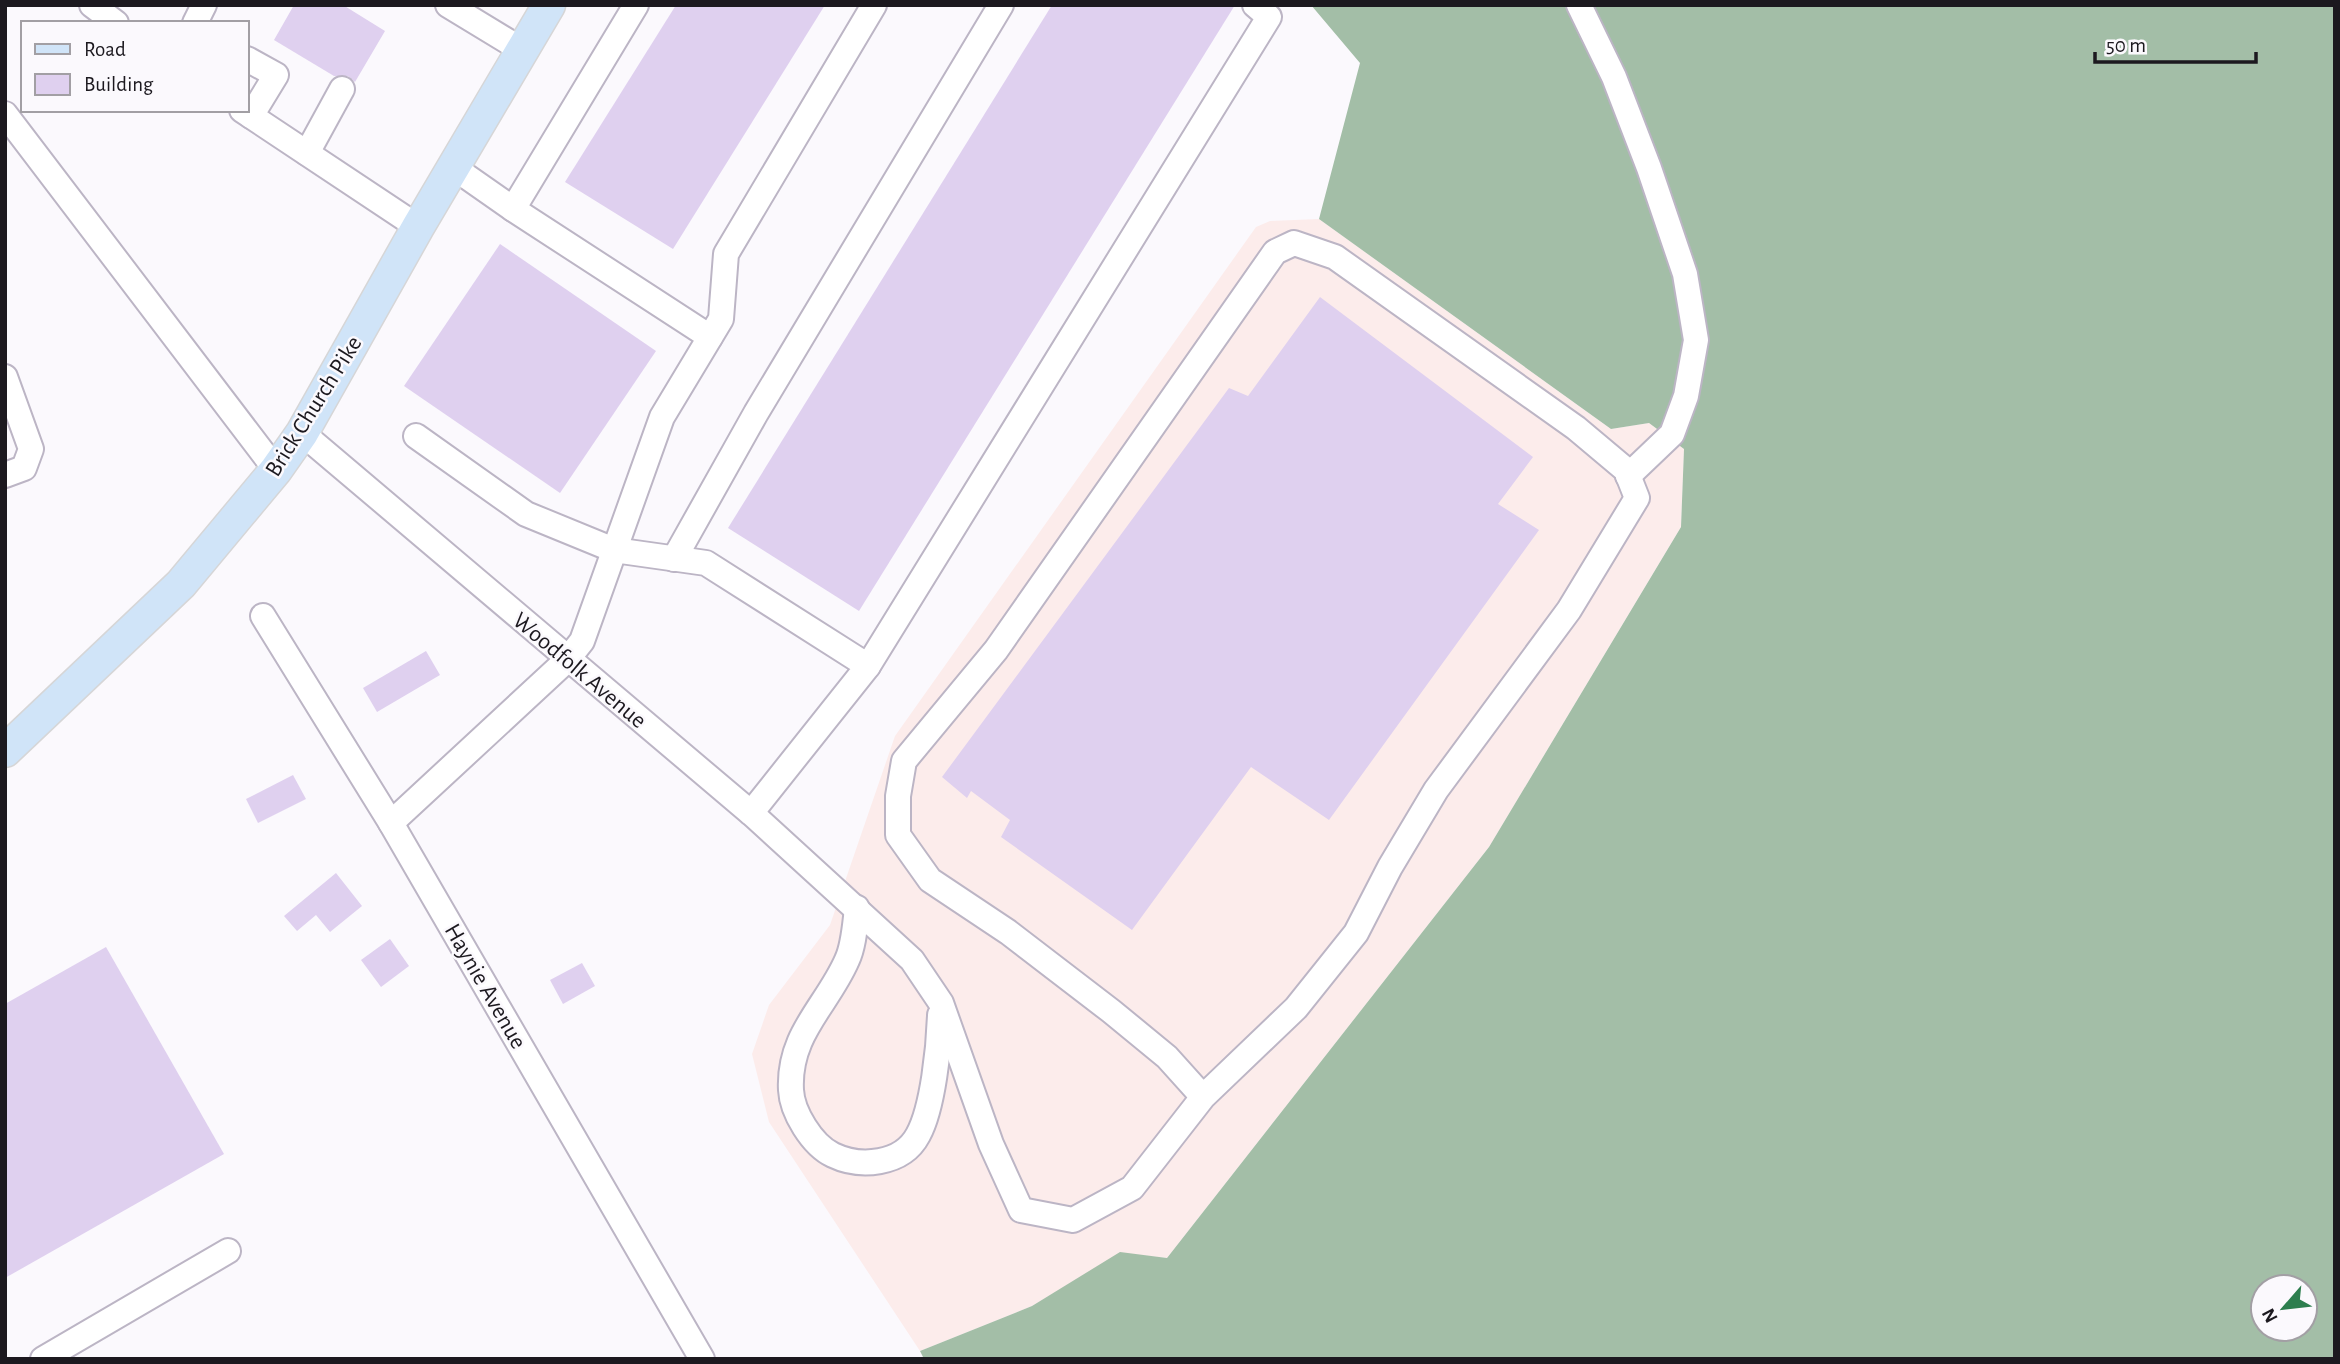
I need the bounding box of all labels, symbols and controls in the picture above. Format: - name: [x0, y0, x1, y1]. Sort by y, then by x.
- legend: [21, 21, 248, 112]
- scale bar: [2095, 21, 2256, 65]
- text: 50 m: [2106, 35, 2146, 56]
- text: Road: [84, 39, 126, 60]
- text: Building: [84, 74, 154, 95]
- street label: Brick Church Pike: [261, 332, 367, 481]
- street label: Woodfolk Avenue: [508, 608, 651, 733]
- street label: Haynie Avenue: [440, 920, 531, 1053]
- north arrow: [2249, 1273, 2319, 1343]
- text: N: [2259, 1305, 2282, 1326]

